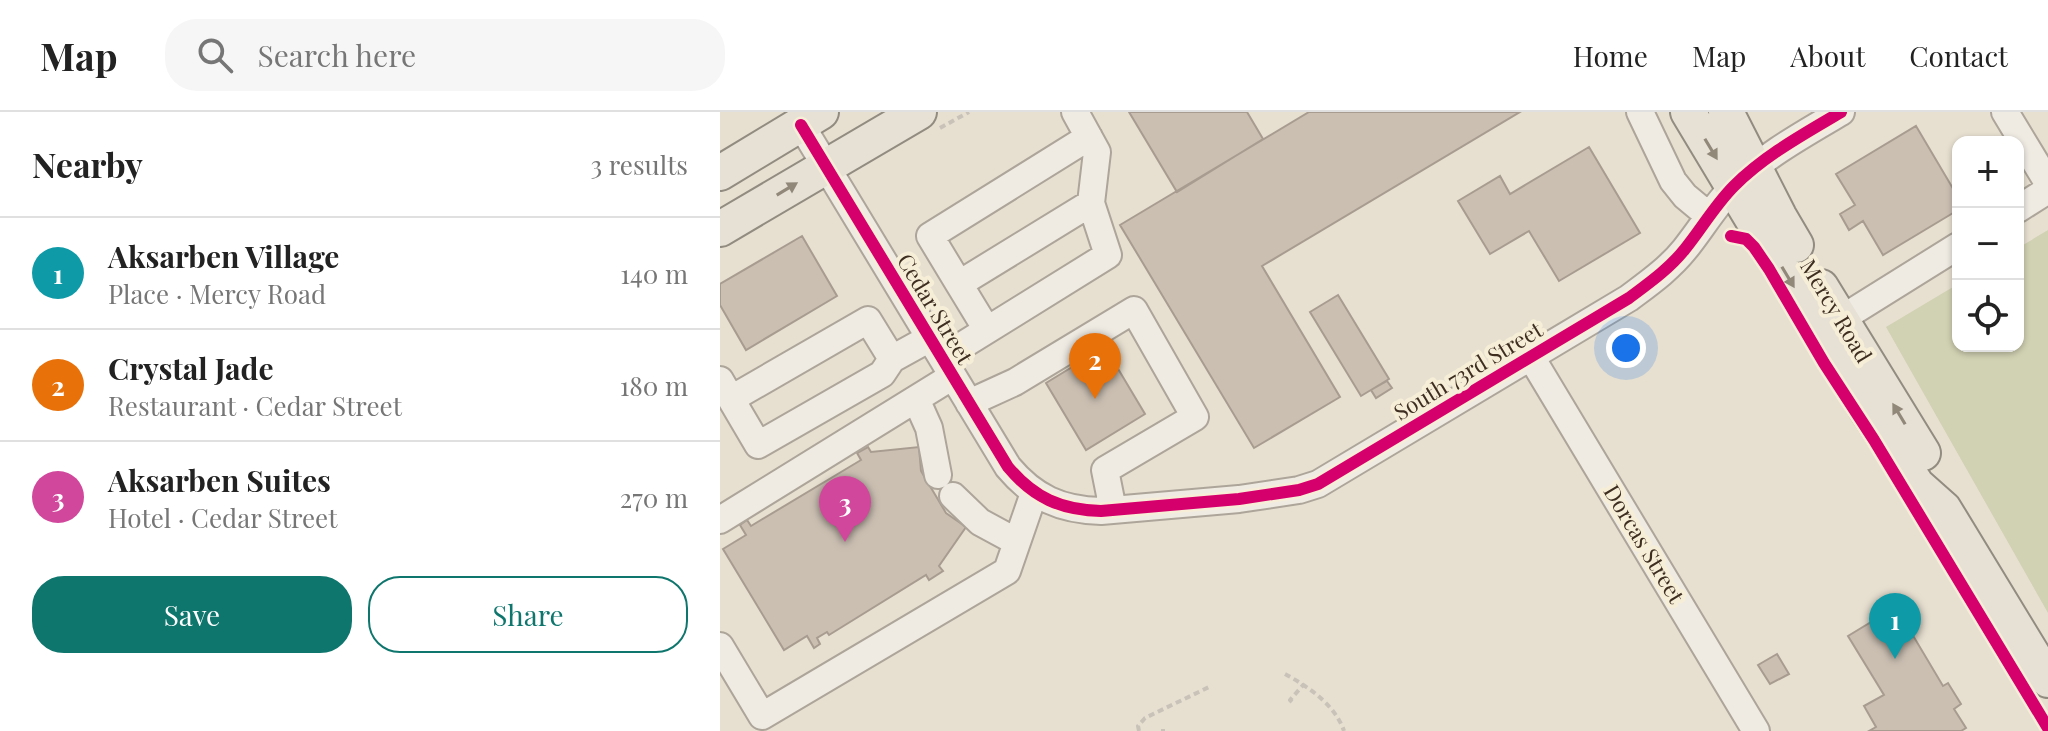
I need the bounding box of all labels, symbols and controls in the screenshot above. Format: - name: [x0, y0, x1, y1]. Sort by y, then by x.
- search box: [165, 19, 725, 91]
- text: Map: [40, 30, 117, 81]
- icon: search: [193, 33, 237, 77]
- text: Search here: [257, 35, 416, 75]
- text: Home: [1573, 37, 1648, 74]
- text: Map: [1692, 37, 1746, 74]
- text: About: [1790, 37, 1865, 74]
- text: Contact: [1909, 37, 2008, 74]
- map controls: [1952, 136, 2024, 352]
- button: +: [1952, 136, 2024, 208]
- one-way arrow: [1704, 138, 1718, 160]
- text: Nearby: [32, 141, 143, 187]
- text: 3 results: [591, 147, 688, 182]
- one-way arrow: [776, 183, 798, 197]
- button: −: [1952, 208, 2024, 280]
- text: Aksarben Village: [108, 236, 339, 276]
- street label: Cedar Street: [891, 248, 981, 370]
- street label: Mercy Road: [1794, 253, 1880, 368]
- text: 1: [53, 256, 63, 291]
- text: 140 m: [620, 256, 688, 291]
- one-way arrow: [1781, 266, 1795, 288]
- text: Place · Mercy Road: [108, 276, 326, 311]
- button: locate: [1952, 280, 2024, 352]
- street label: South 73rd Street: [1388, 313, 1548, 426]
- your location: [1606, 328, 1646, 368]
- pin: 2: [1069, 333, 1121, 399]
- text: Crystal Jade: [108, 348, 274, 388]
- text: 2: [51, 368, 65, 403]
- text: 180 m: [620, 368, 688, 403]
- text: Restaurant · Cedar Street: [108, 388, 402, 423]
- one-way arrow: [1892, 403, 1906, 425]
- text: Aksarben Suites: [108, 460, 331, 500]
- pin: 3: [819, 476, 871, 542]
- street label: Dorcas Street: [1598, 479, 1693, 609]
- text: 3: [52, 480, 64, 515]
- text: 270 m: [620, 480, 688, 515]
- text: Hotel · Cedar Street: [108, 500, 337, 535]
- button: Save: [32, 576, 352, 653]
- button: Share: [368, 576, 688, 653]
- pin: 1: [1869, 593, 1921, 659]

